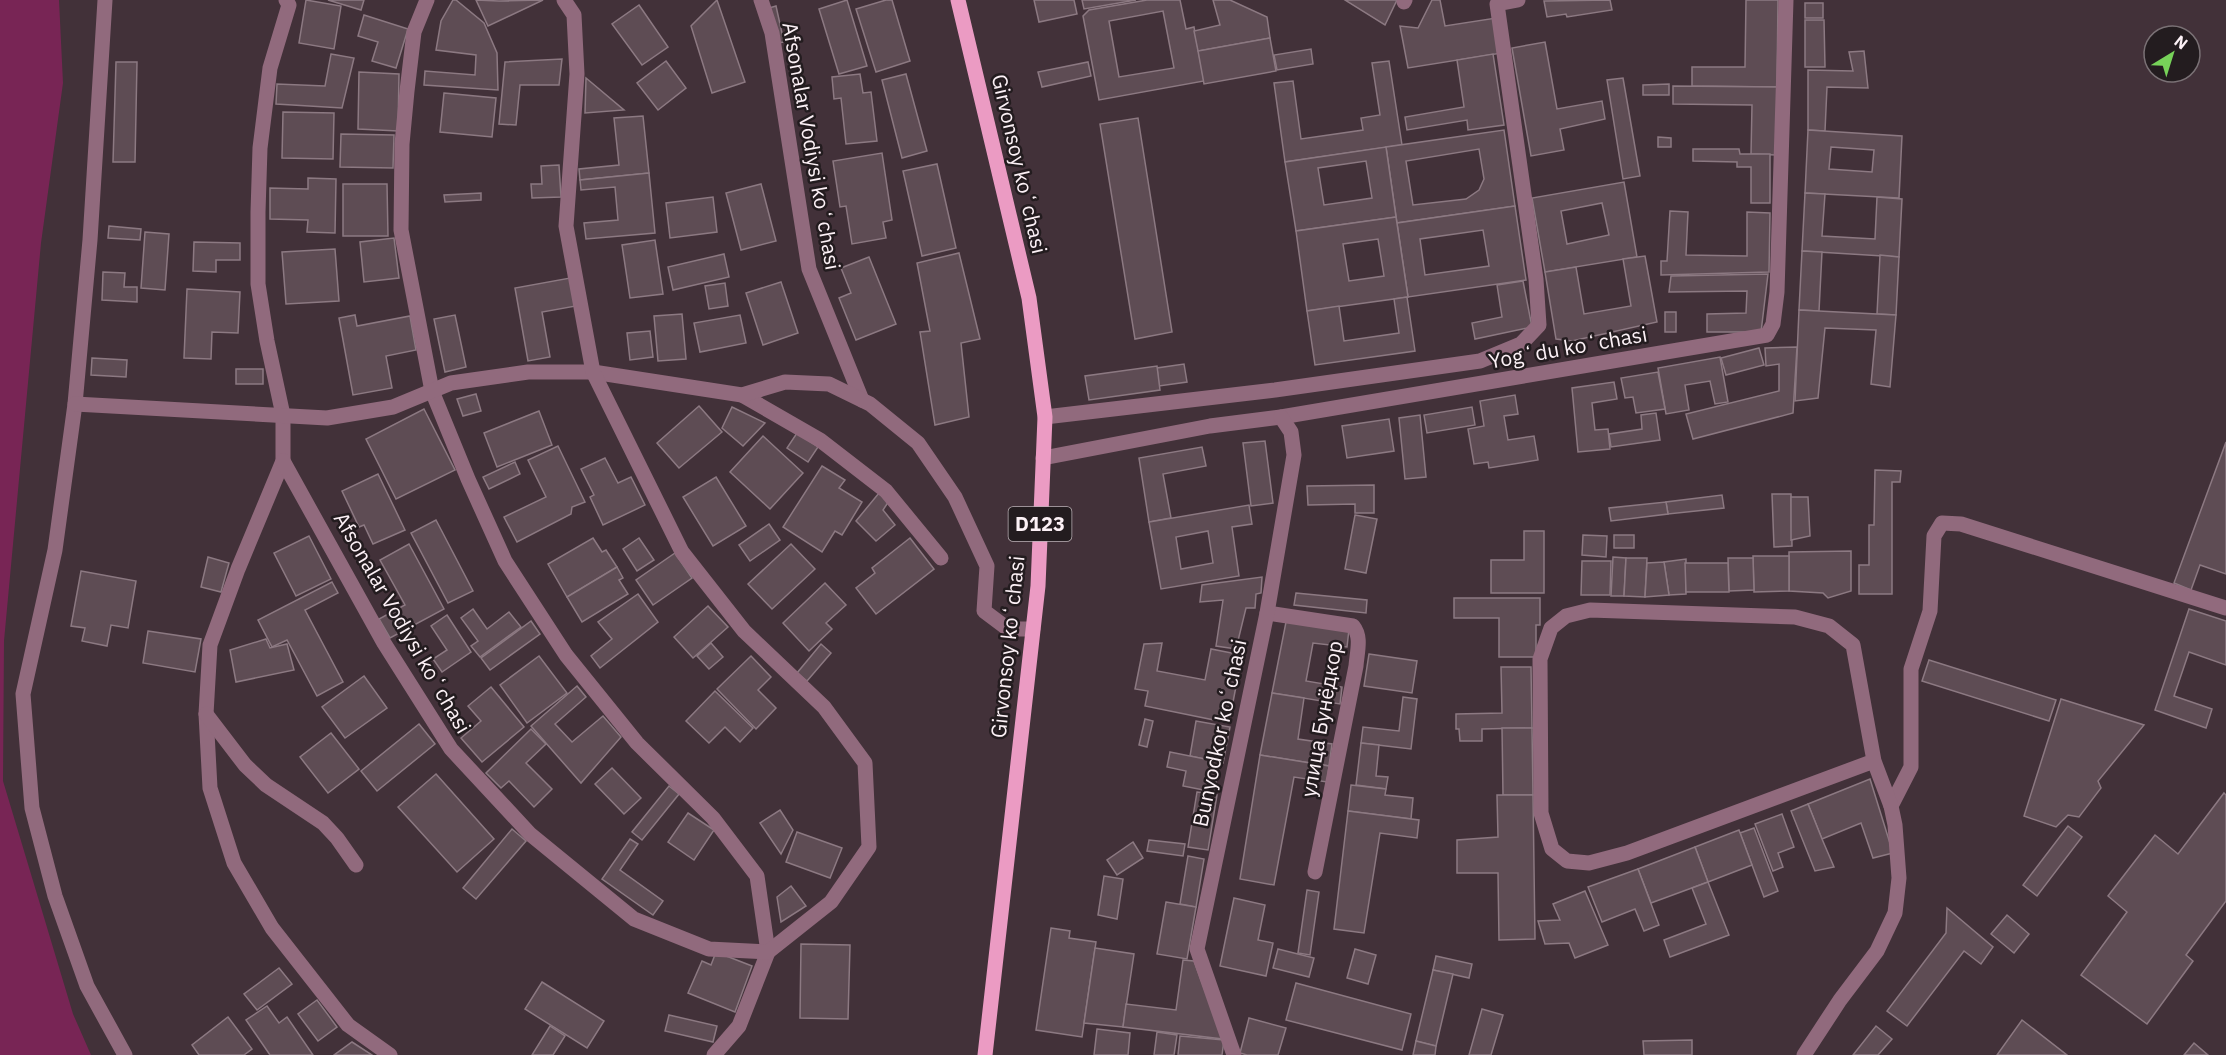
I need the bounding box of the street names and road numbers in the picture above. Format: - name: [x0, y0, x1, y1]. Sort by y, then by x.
- street label: Afsonalar Vodiysi koʻchasi: [776, 20, 848, 272]
- street label: Girvonsoy koʻchasi: [986, 71, 1054, 256]
- street label: Yogʻdu koʻchasi: [1487, 319, 1649, 375]
- street label: Afsonalar Vodiysi koʻchasi: [328, 507, 478, 738]
- road number: D123: [1008, 507, 1072, 541]
- street label: Girvonsoy koʻchasi: [984, 554, 1031, 739]
- street label: Bunyodkor koʻchasi: [1185, 636, 1253, 829]
- street label: улица Бунёдкор: [1293, 638, 1349, 799]

